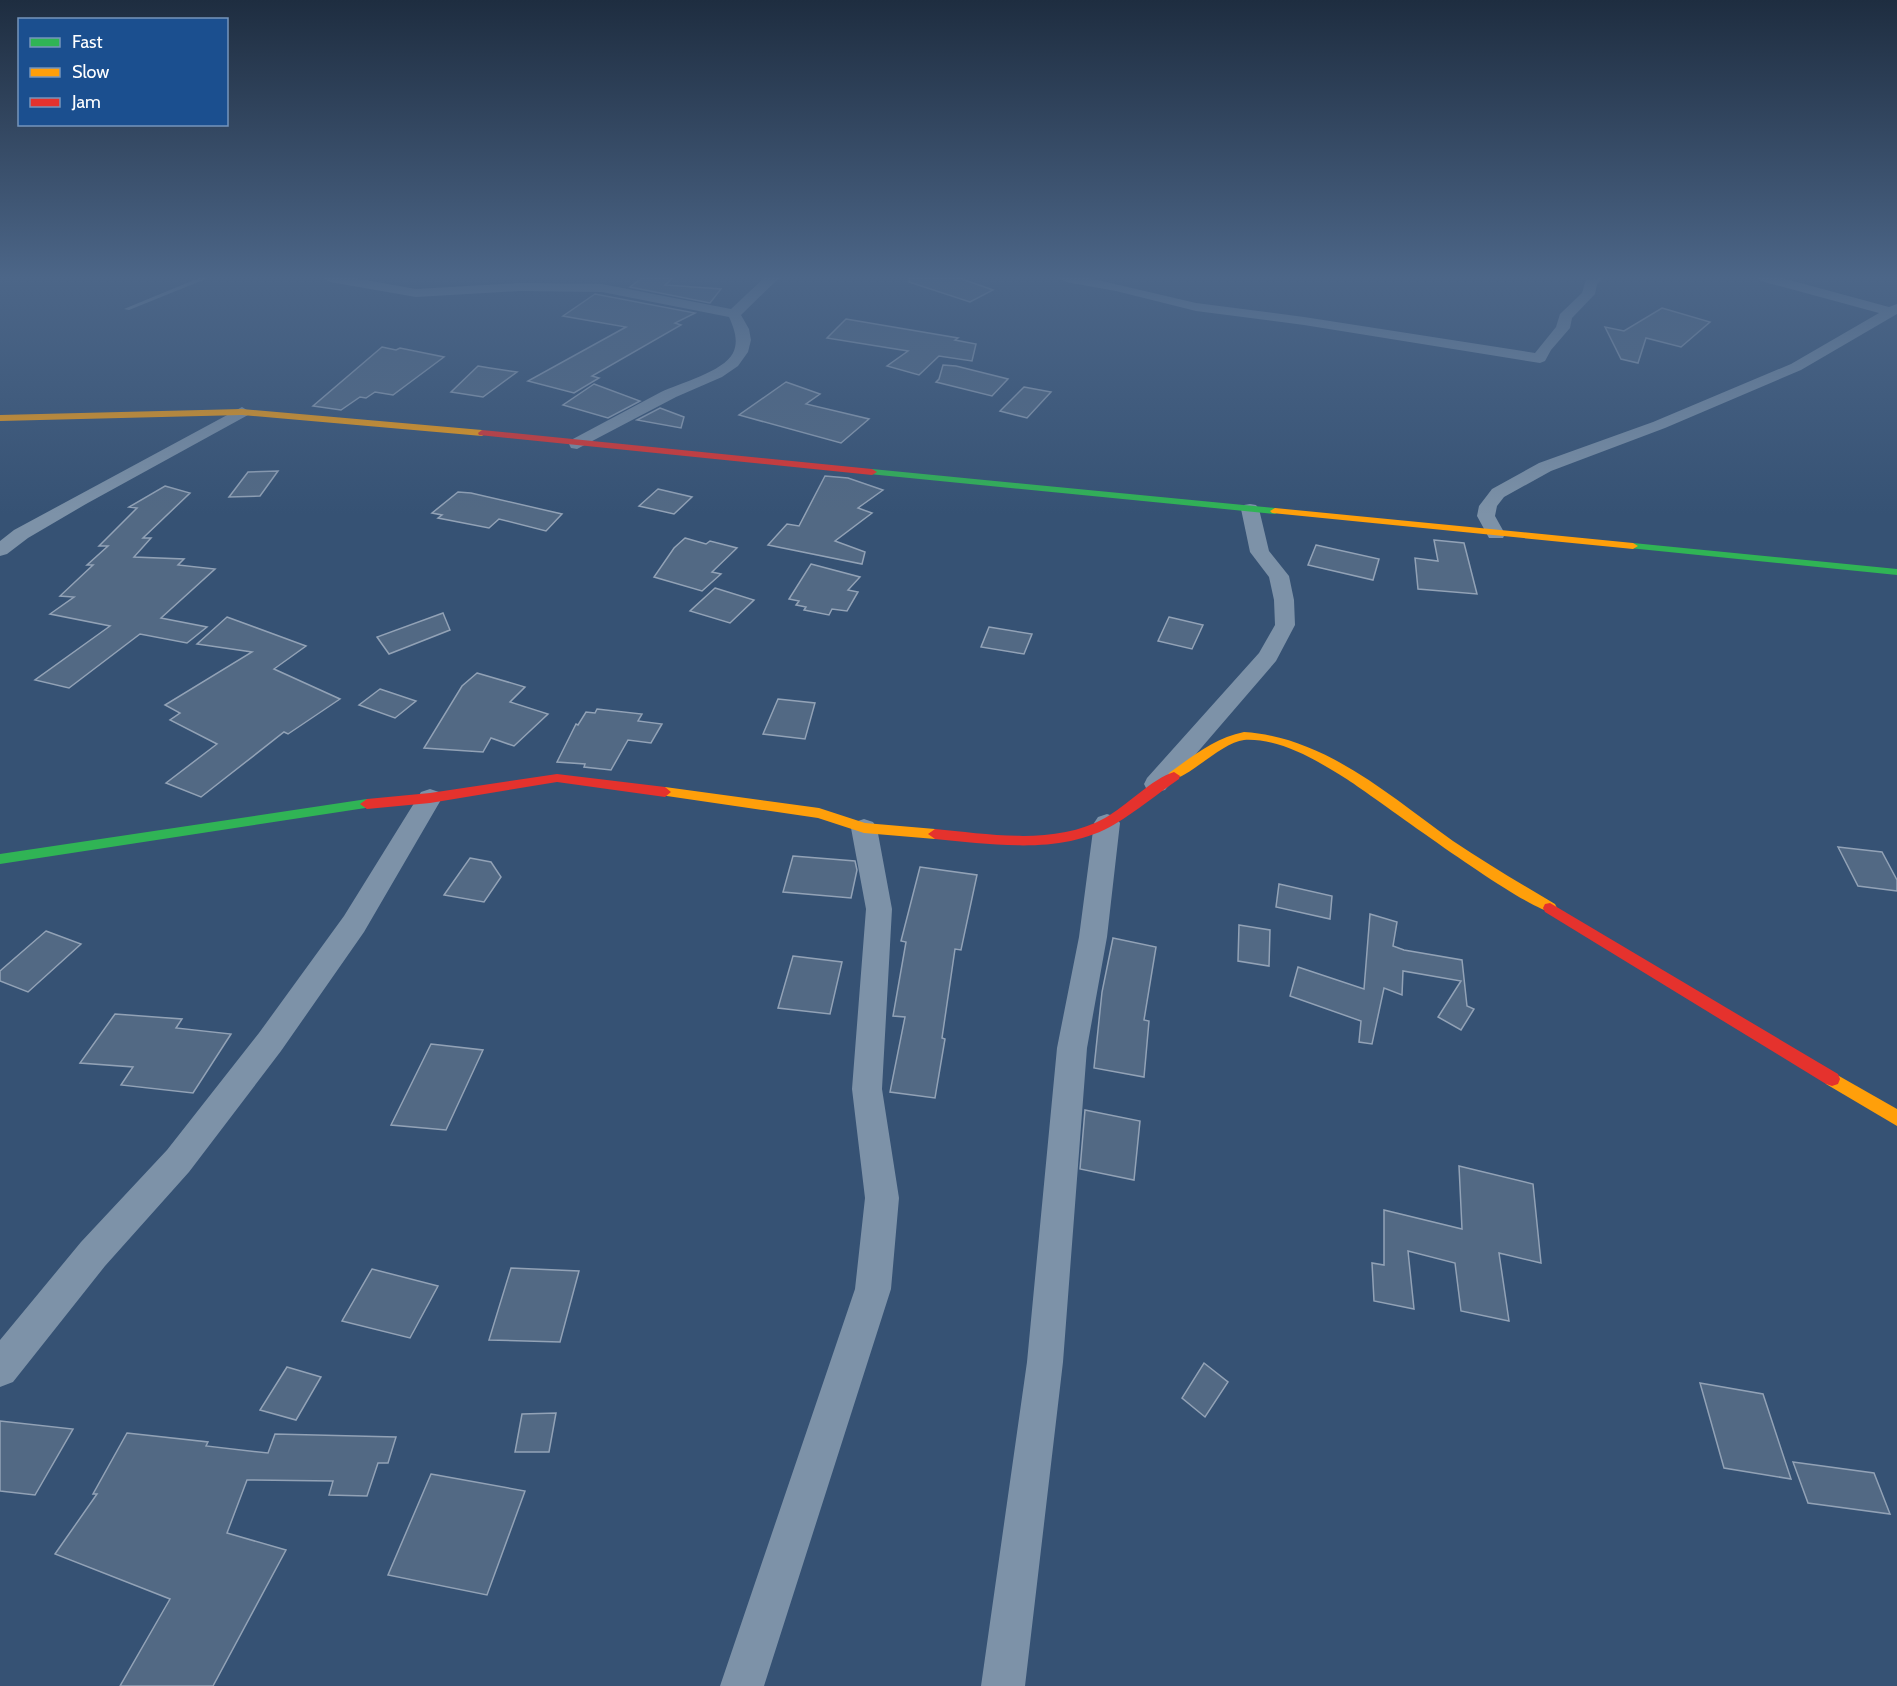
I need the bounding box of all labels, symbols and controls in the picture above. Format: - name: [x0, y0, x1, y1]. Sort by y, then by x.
- legend: [18, 18, 228, 126]
- text: Fast: [72, 31, 103, 53]
- text: Slow: [72, 61, 109, 83]
- text: Jam: [71, 91, 101, 113]

